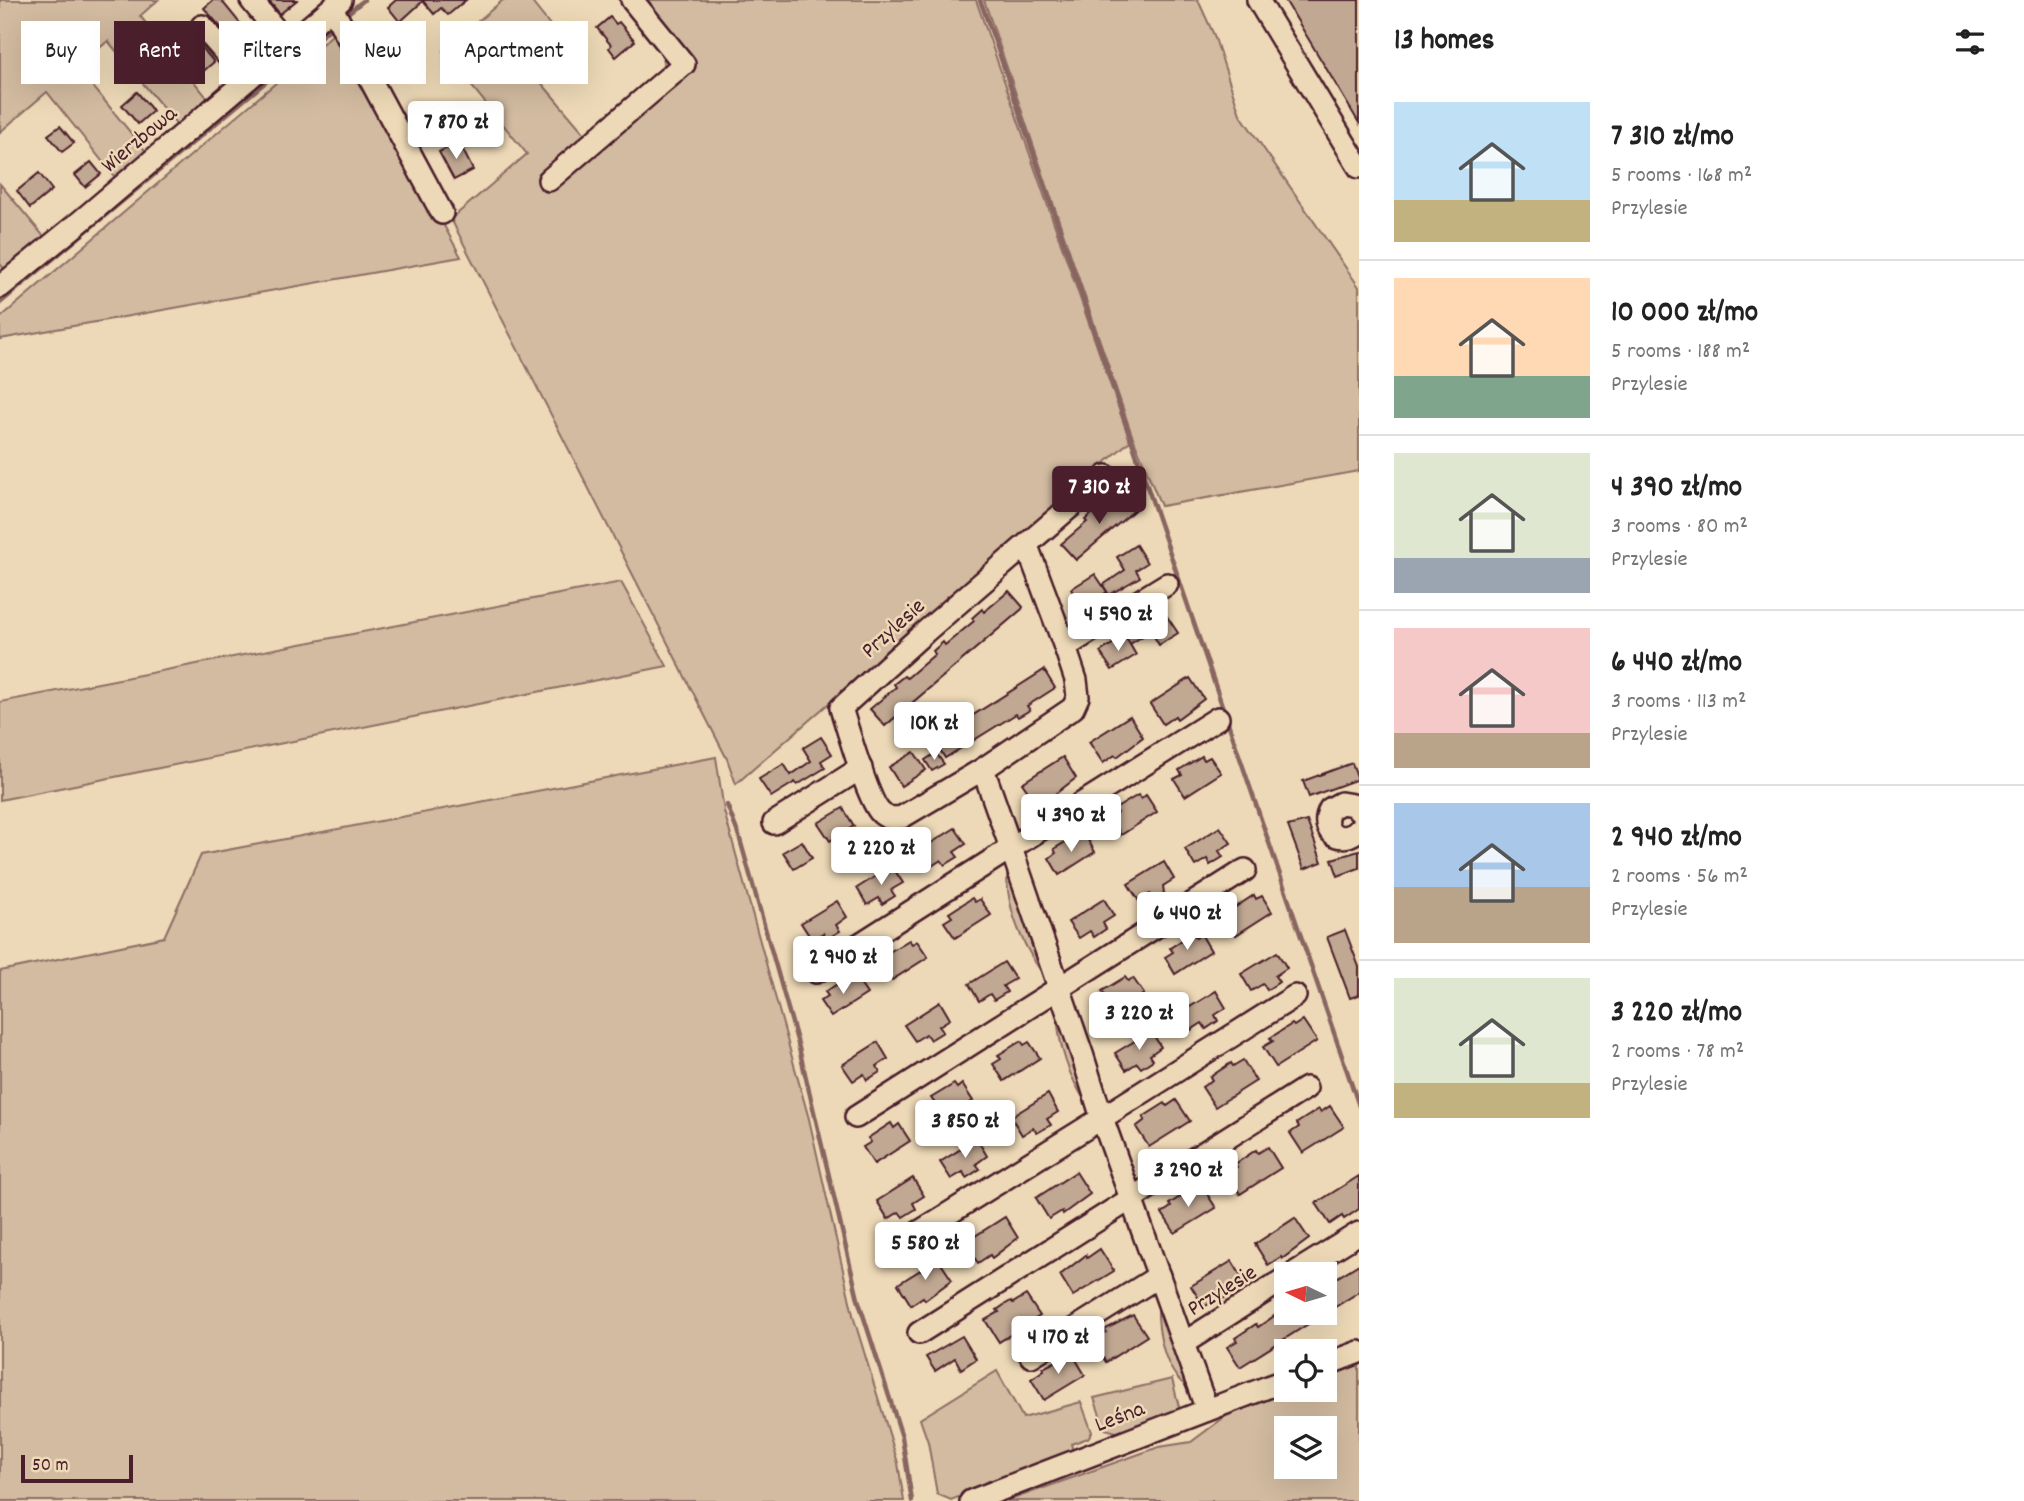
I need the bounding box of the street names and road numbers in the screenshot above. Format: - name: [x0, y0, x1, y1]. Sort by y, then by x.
- street label: Wierzbowa: [95, 98, 186, 182]
- street label: Przylesie: [855, 592, 934, 668]
- street label: Przylesie: [1182, 1258, 1264, 1326]
- street label: Leśna: [1091, 1393, 1151, 1443]

